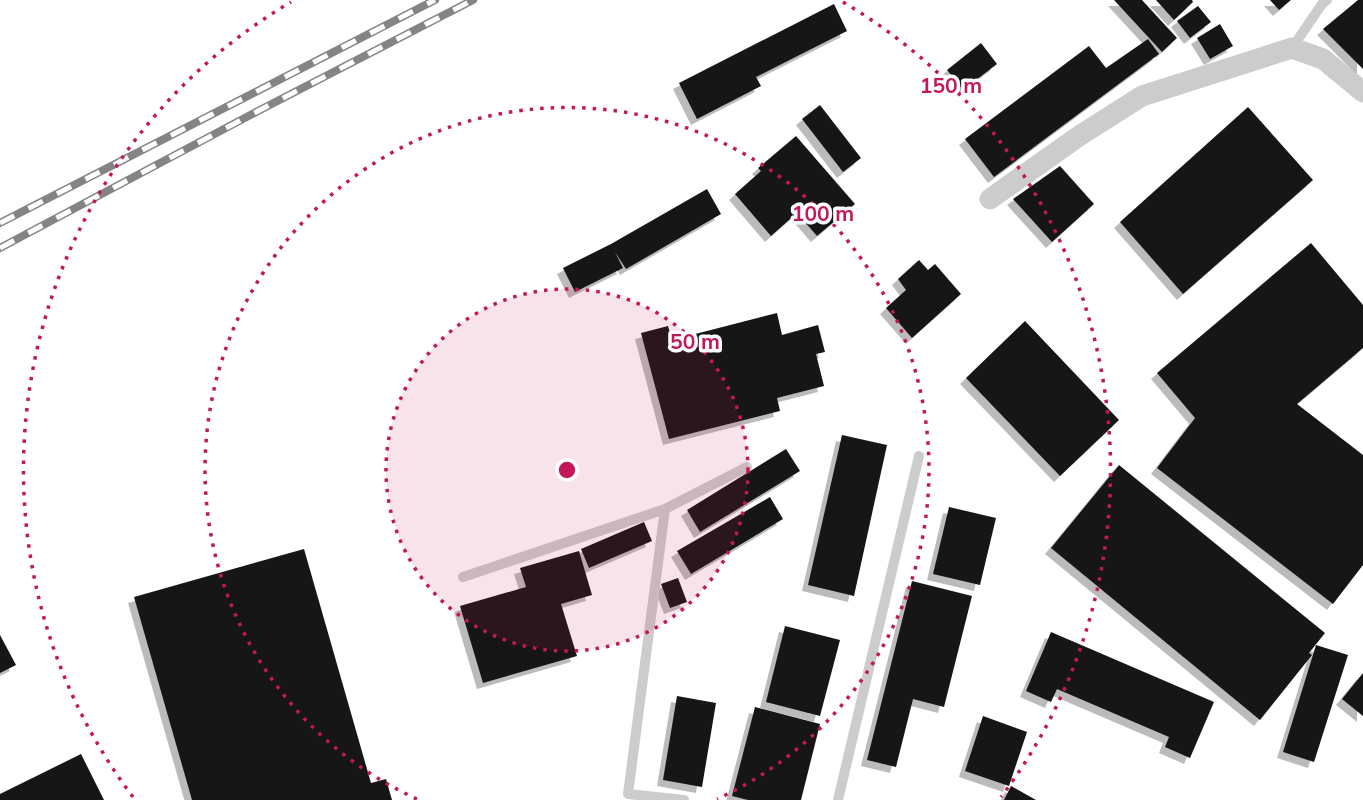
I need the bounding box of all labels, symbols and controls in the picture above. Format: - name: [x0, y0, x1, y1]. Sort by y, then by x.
- text: 150 m: [920, 72, 982, 98]
- text: 100 m: [792, 200, 854, 226]
- text: 50 m: [670, 328, 720, 354]
- centre of rings: [555, 458, 579, 482]

